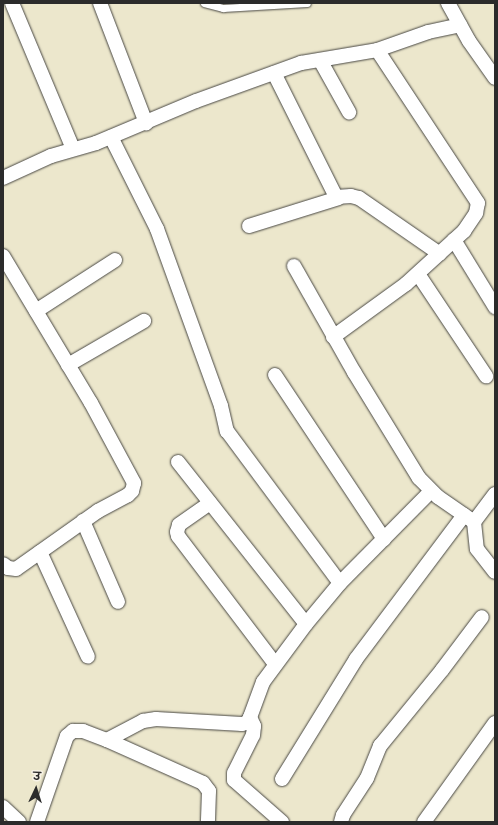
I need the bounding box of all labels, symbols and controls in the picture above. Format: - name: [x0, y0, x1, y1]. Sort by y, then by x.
- north arrow: [16, 769, 56, 809]
- text: उ: [33, 769, 41, 785]

